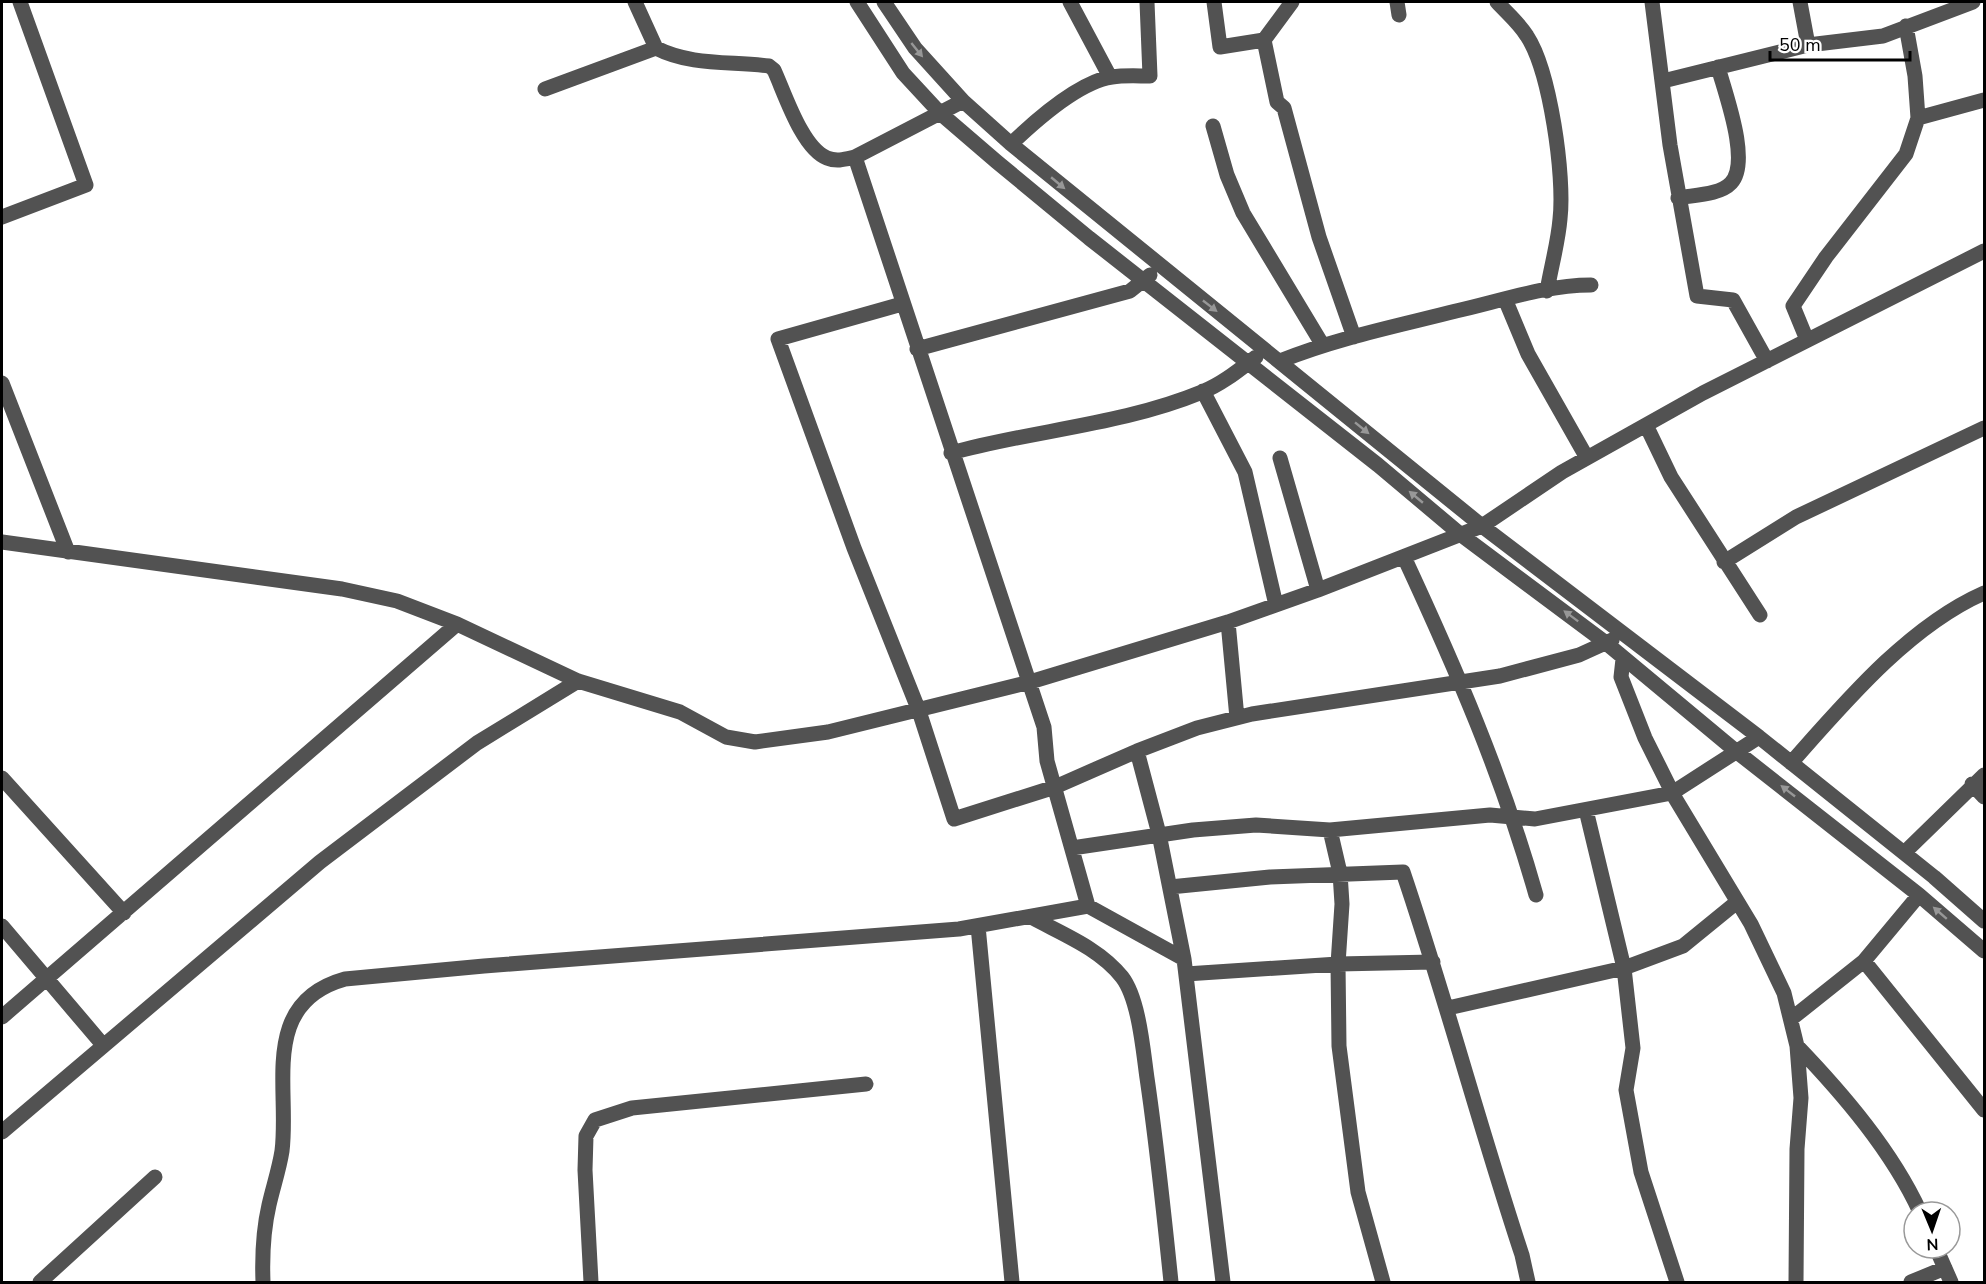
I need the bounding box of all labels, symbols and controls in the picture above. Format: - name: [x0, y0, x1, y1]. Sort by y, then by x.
- scale bar: [1770, 24, 1910, 62]
- text: 50 m: [1779, 33, 1821, 57]
- one-way arrow: [910, 42, 922, 57]
- one-way arrow: [1050, 177, 1066, 190]
- one-way arrow: [1202, 299, 1218, 312]
- one-way arrow: [1354, 421, 1369, 434]
- one-way arrow: [1409, 491, 1424, 504]
- one-way arrow: [1563, 611, 1578, 623]
- one-way arrow: [1780, 786, 1795, 798]
- one-way arrow: [1933, 907, 1948, 920]
- north arrow: [1902, 1200, 1962, 1260]
- text: N: [1926, 1233, 1939, 1255]

